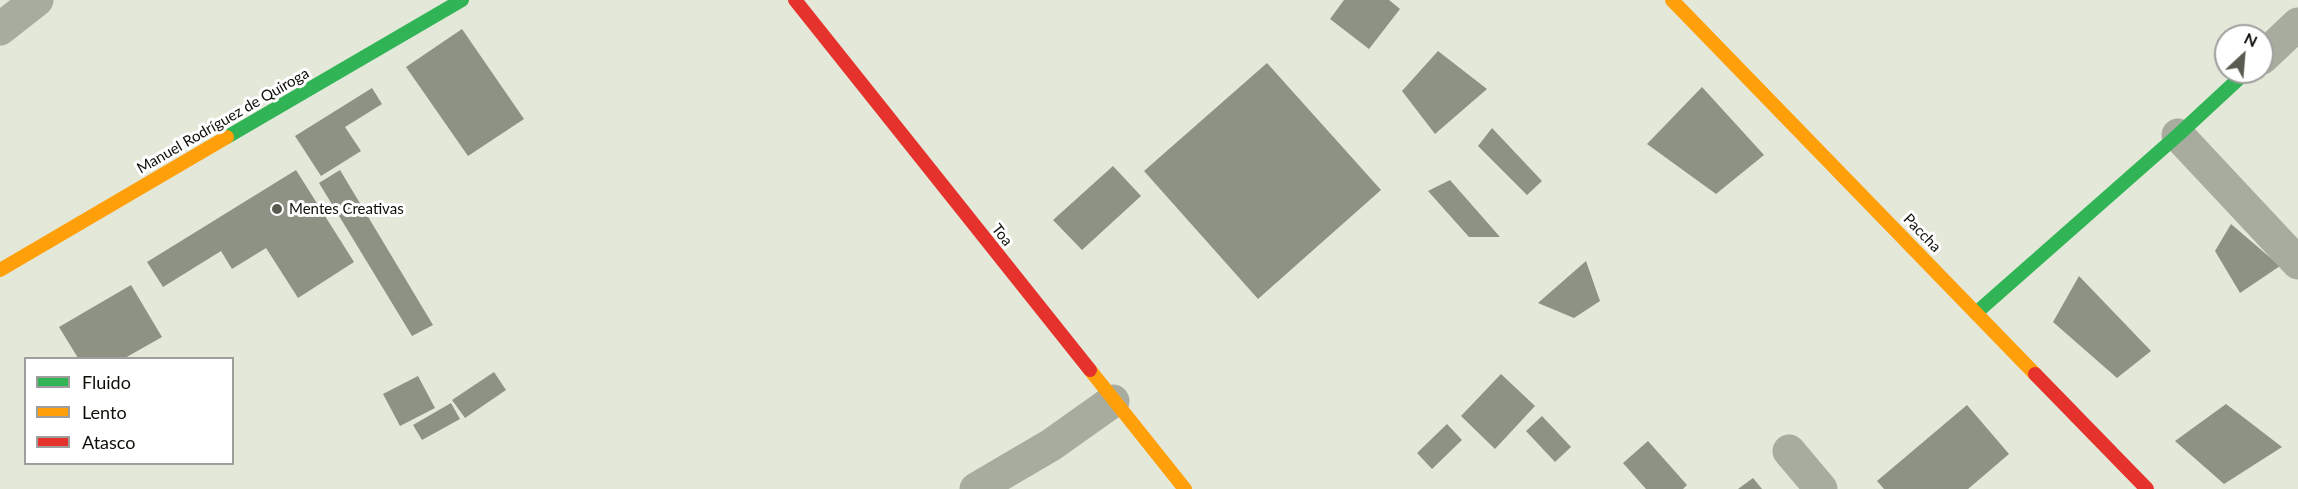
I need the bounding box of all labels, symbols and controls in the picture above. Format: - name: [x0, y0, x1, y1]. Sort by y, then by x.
- north arrow: [2214, 24, 2274, 84]
- text: N: [2242, 28, 2261, 50]
- street label: Manuel Rodríguez de Quiroga: [134, 64, 312, 178]
- place label: Mentes Creativas: [289, 200, 404, 218]
- marker: Mentes Creativas: [270, 202, 284, 216]
- street label: Paccha: [1899, 210, 1945, 256]
- street label: Toa: [988, 220, 1016, 250]
- legend: [24, 357, 234, 465]
- text: Fluido: [82, 371, 131, 393]
- text: Lento: [82, 401, 127, 423]
- text: Atasco: [82, 431, 135, 453]

